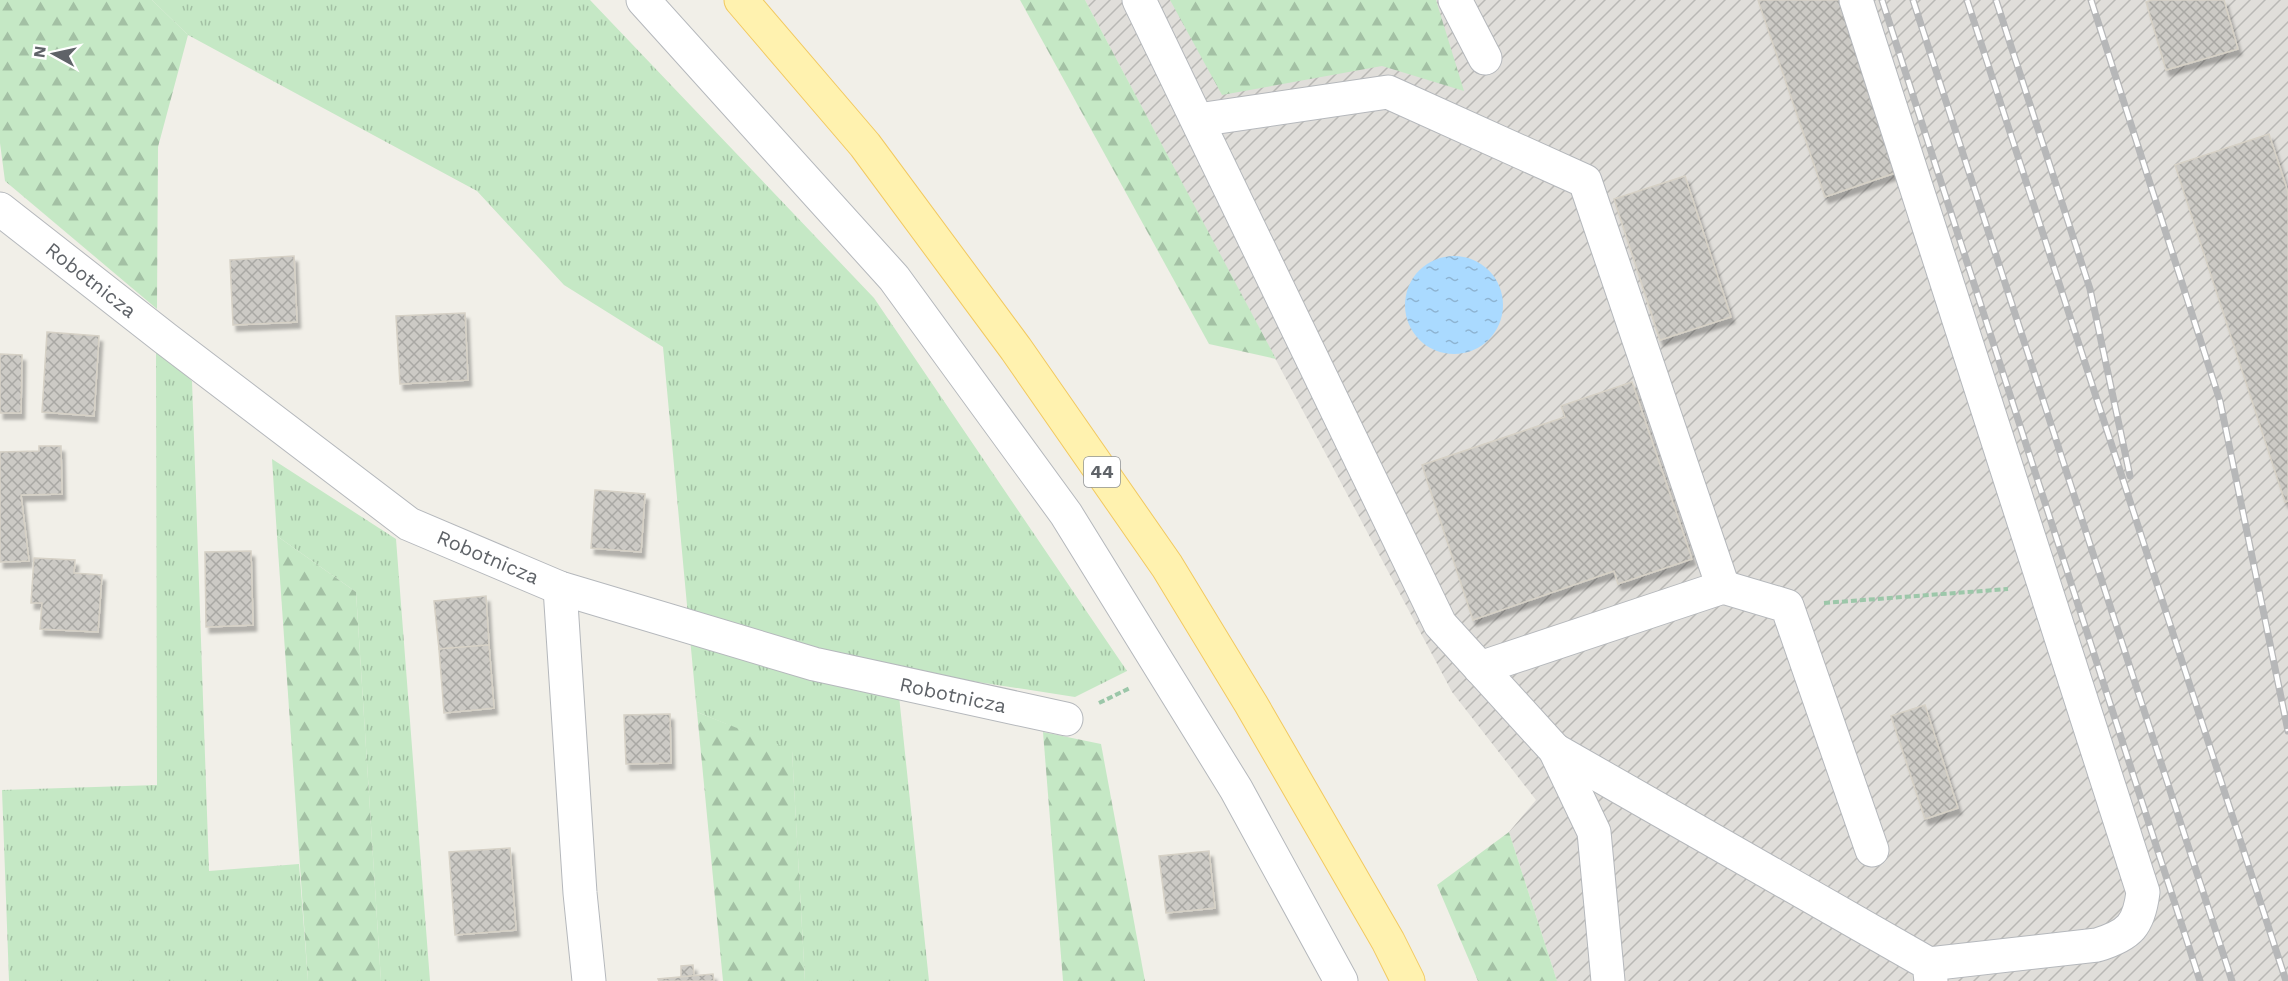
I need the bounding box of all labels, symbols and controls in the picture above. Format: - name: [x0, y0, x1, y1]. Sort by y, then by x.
- north arrow: [24, 24, 84, 84]
- text: N: [29, 45, 50, 59]
- street label: Robotnicza: [41, 237, 141, 323]
- road number: 44: [1084, 457, 1120, 487]
- street label: Robotnicza: [433, 525, 543, 589]
- street label: Robotnicza: [897, 672, 1009, 718]

